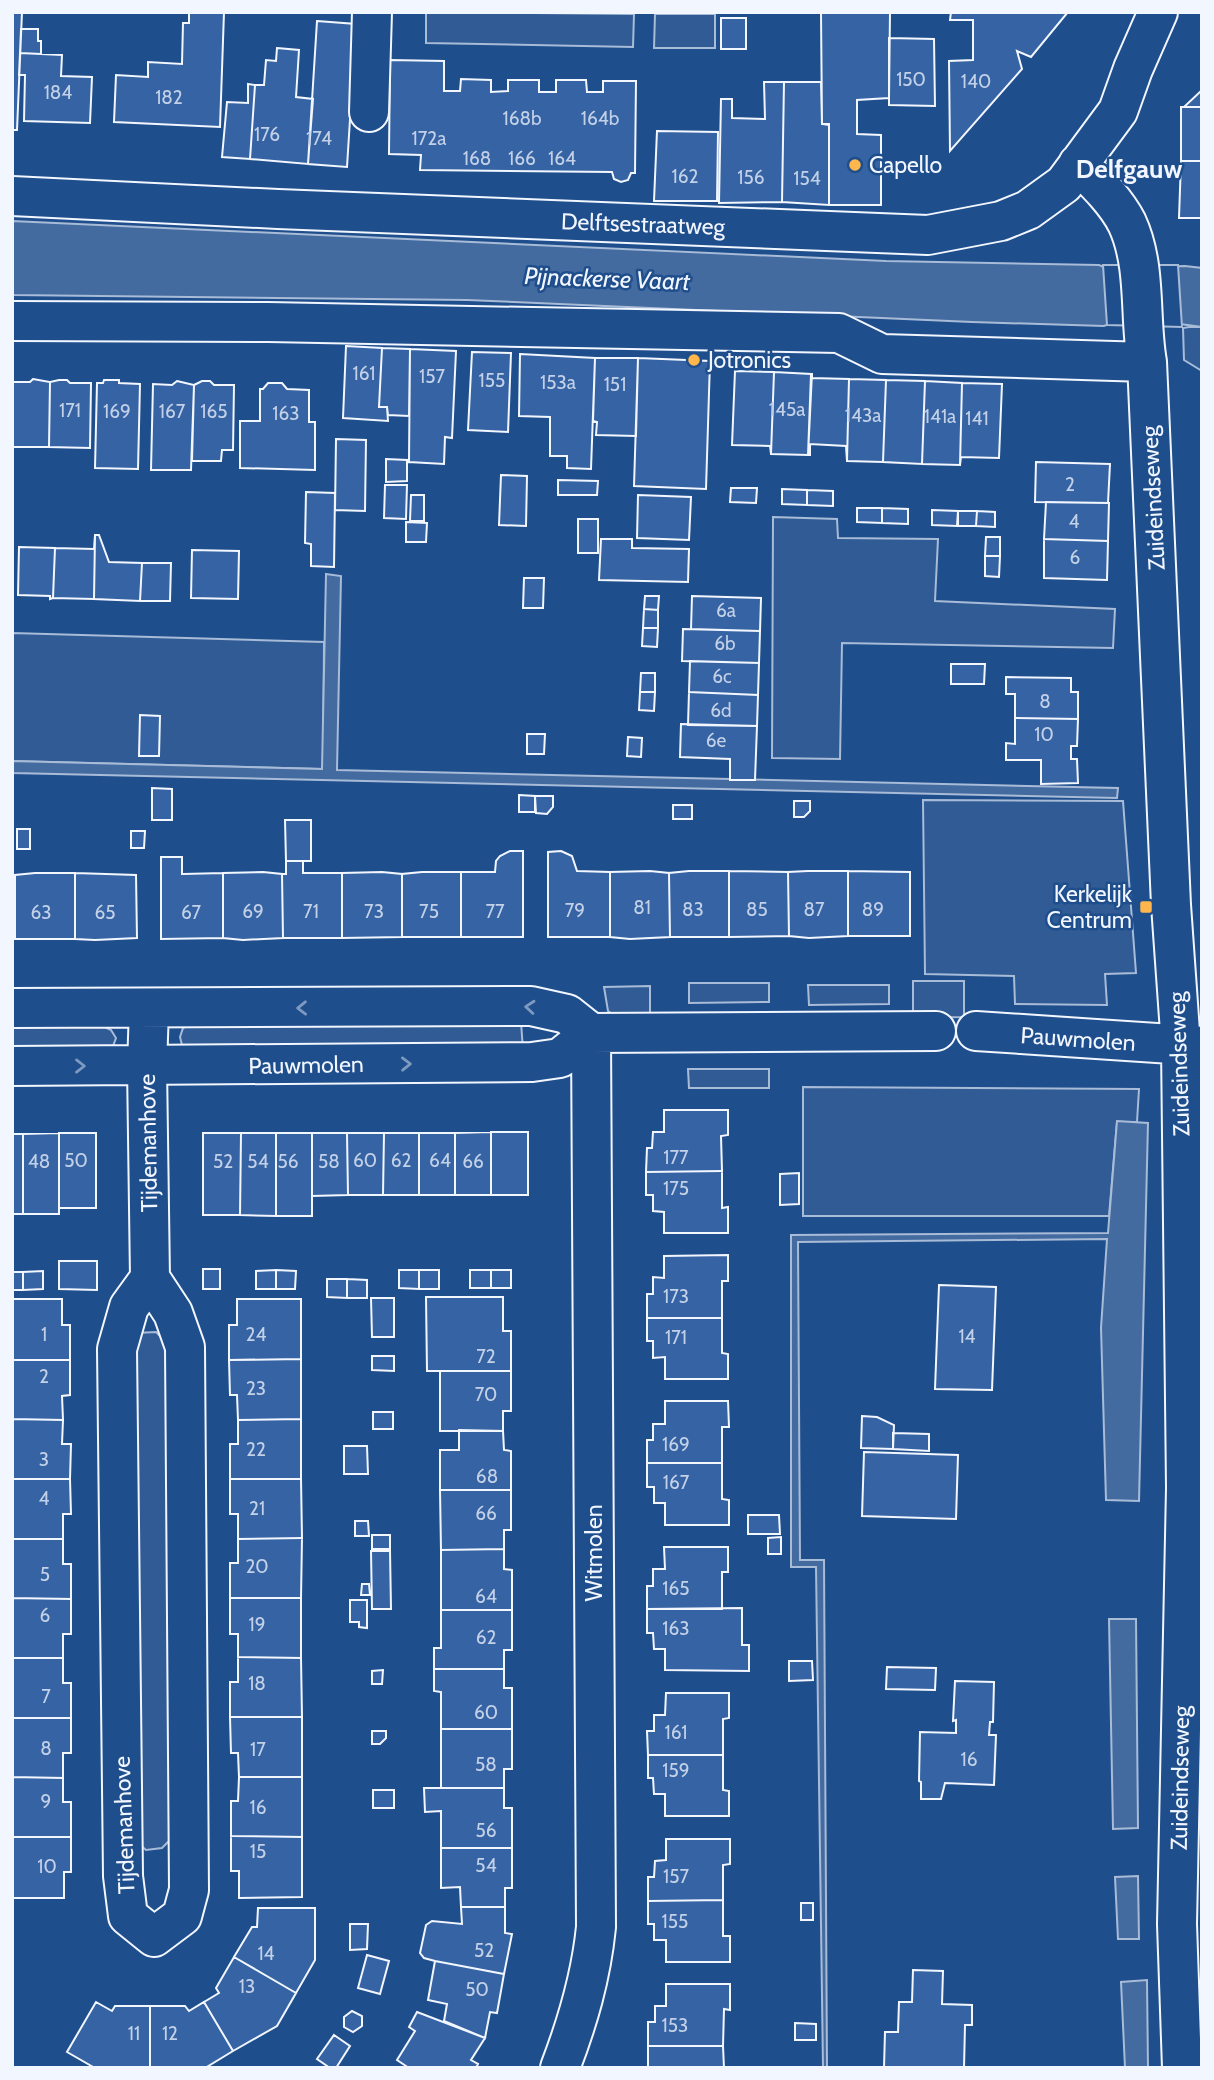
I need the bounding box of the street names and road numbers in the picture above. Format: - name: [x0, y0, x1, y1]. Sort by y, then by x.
- street label: Delftsestraatweg: [560, 207, 726, 241]
- street label: Zuideindseweg: [1135, 424, 1171, 571]
- street label: Zuideindseweg: [1162, 991, 1196, 1137]
- street label: Pauwmolen: [1019, 1021, 1137, 1057]
- street label: Pauwmolen: [248, 1050, 364, 1080]
- street label: Tijdemanhove: [133, 1073, 163, 1212]
- street label: Witmolen: [580, 1504, 608, 1602]
- street label: Zuideindseweg: [1165, 1705, 1195, 1851]
- street label: Tijdemanhove: [108, 1755, 140, 1895]

